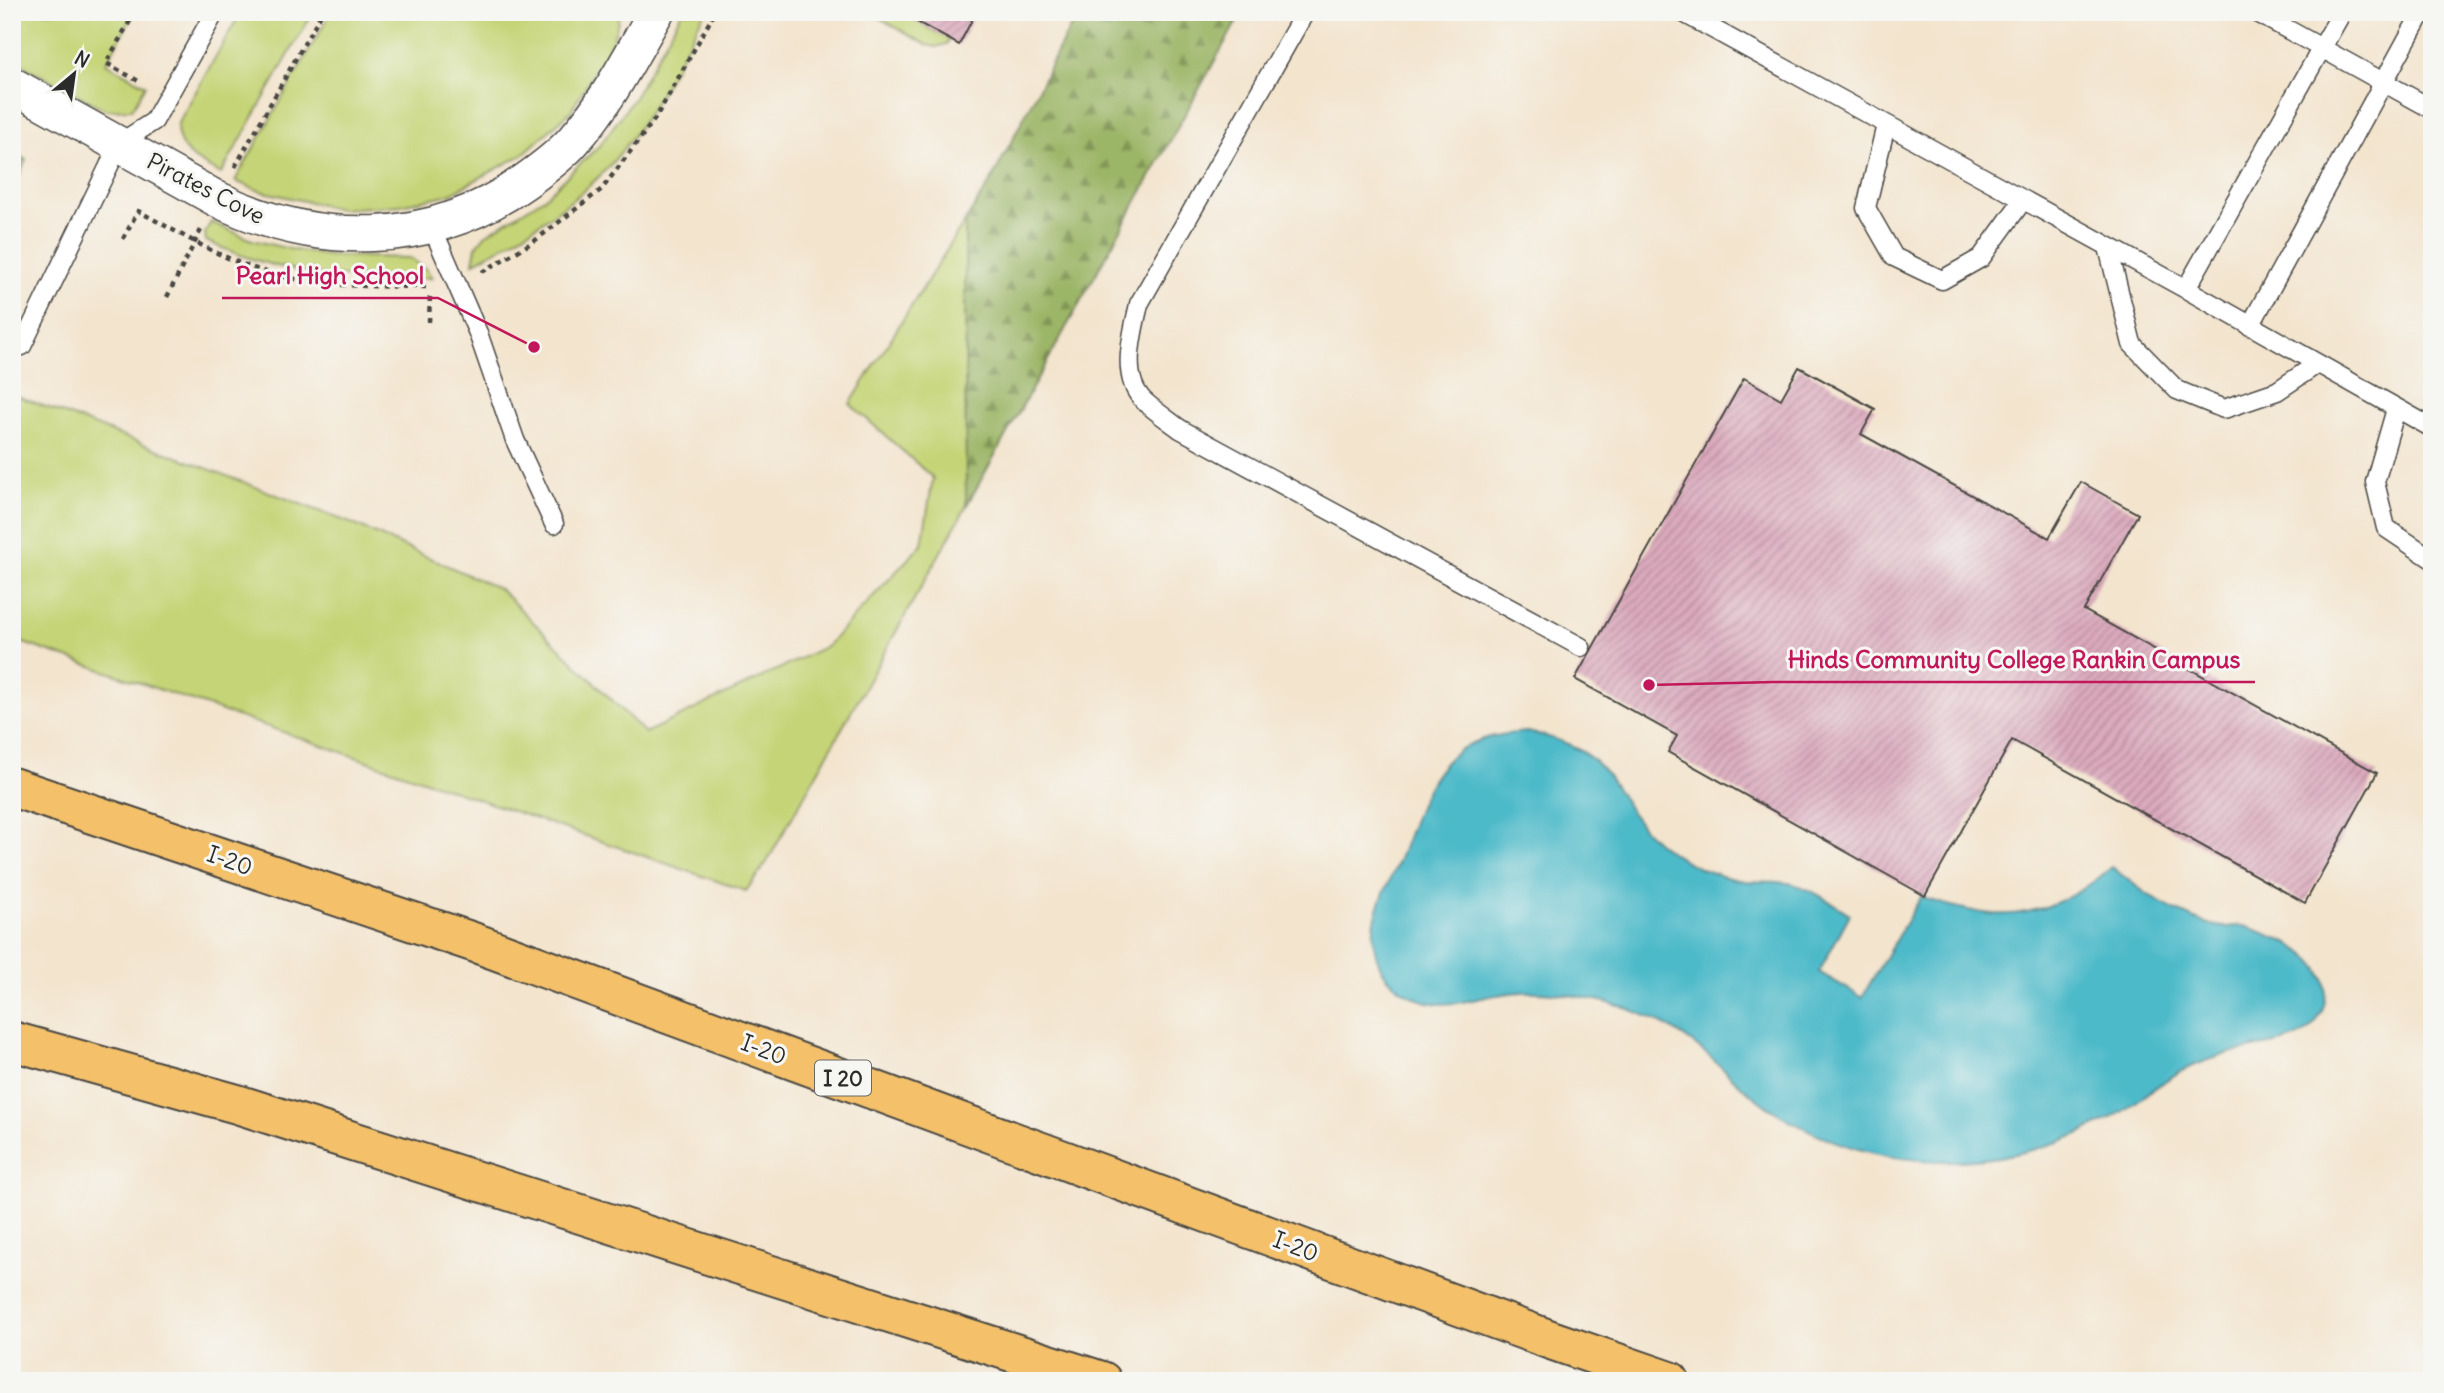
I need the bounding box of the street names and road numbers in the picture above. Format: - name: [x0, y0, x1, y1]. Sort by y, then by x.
- street label: Pirates Cove: [142, 146, 270, 230]
- street label: I-20: [203, 839, 257, 881]
- street label: I-20: [737, 1027, 791, 1071]
- road number: I 20: [815, 1060, 871, 1096]
- street label: I-20: [1269, 1224, 1323, 1268]

